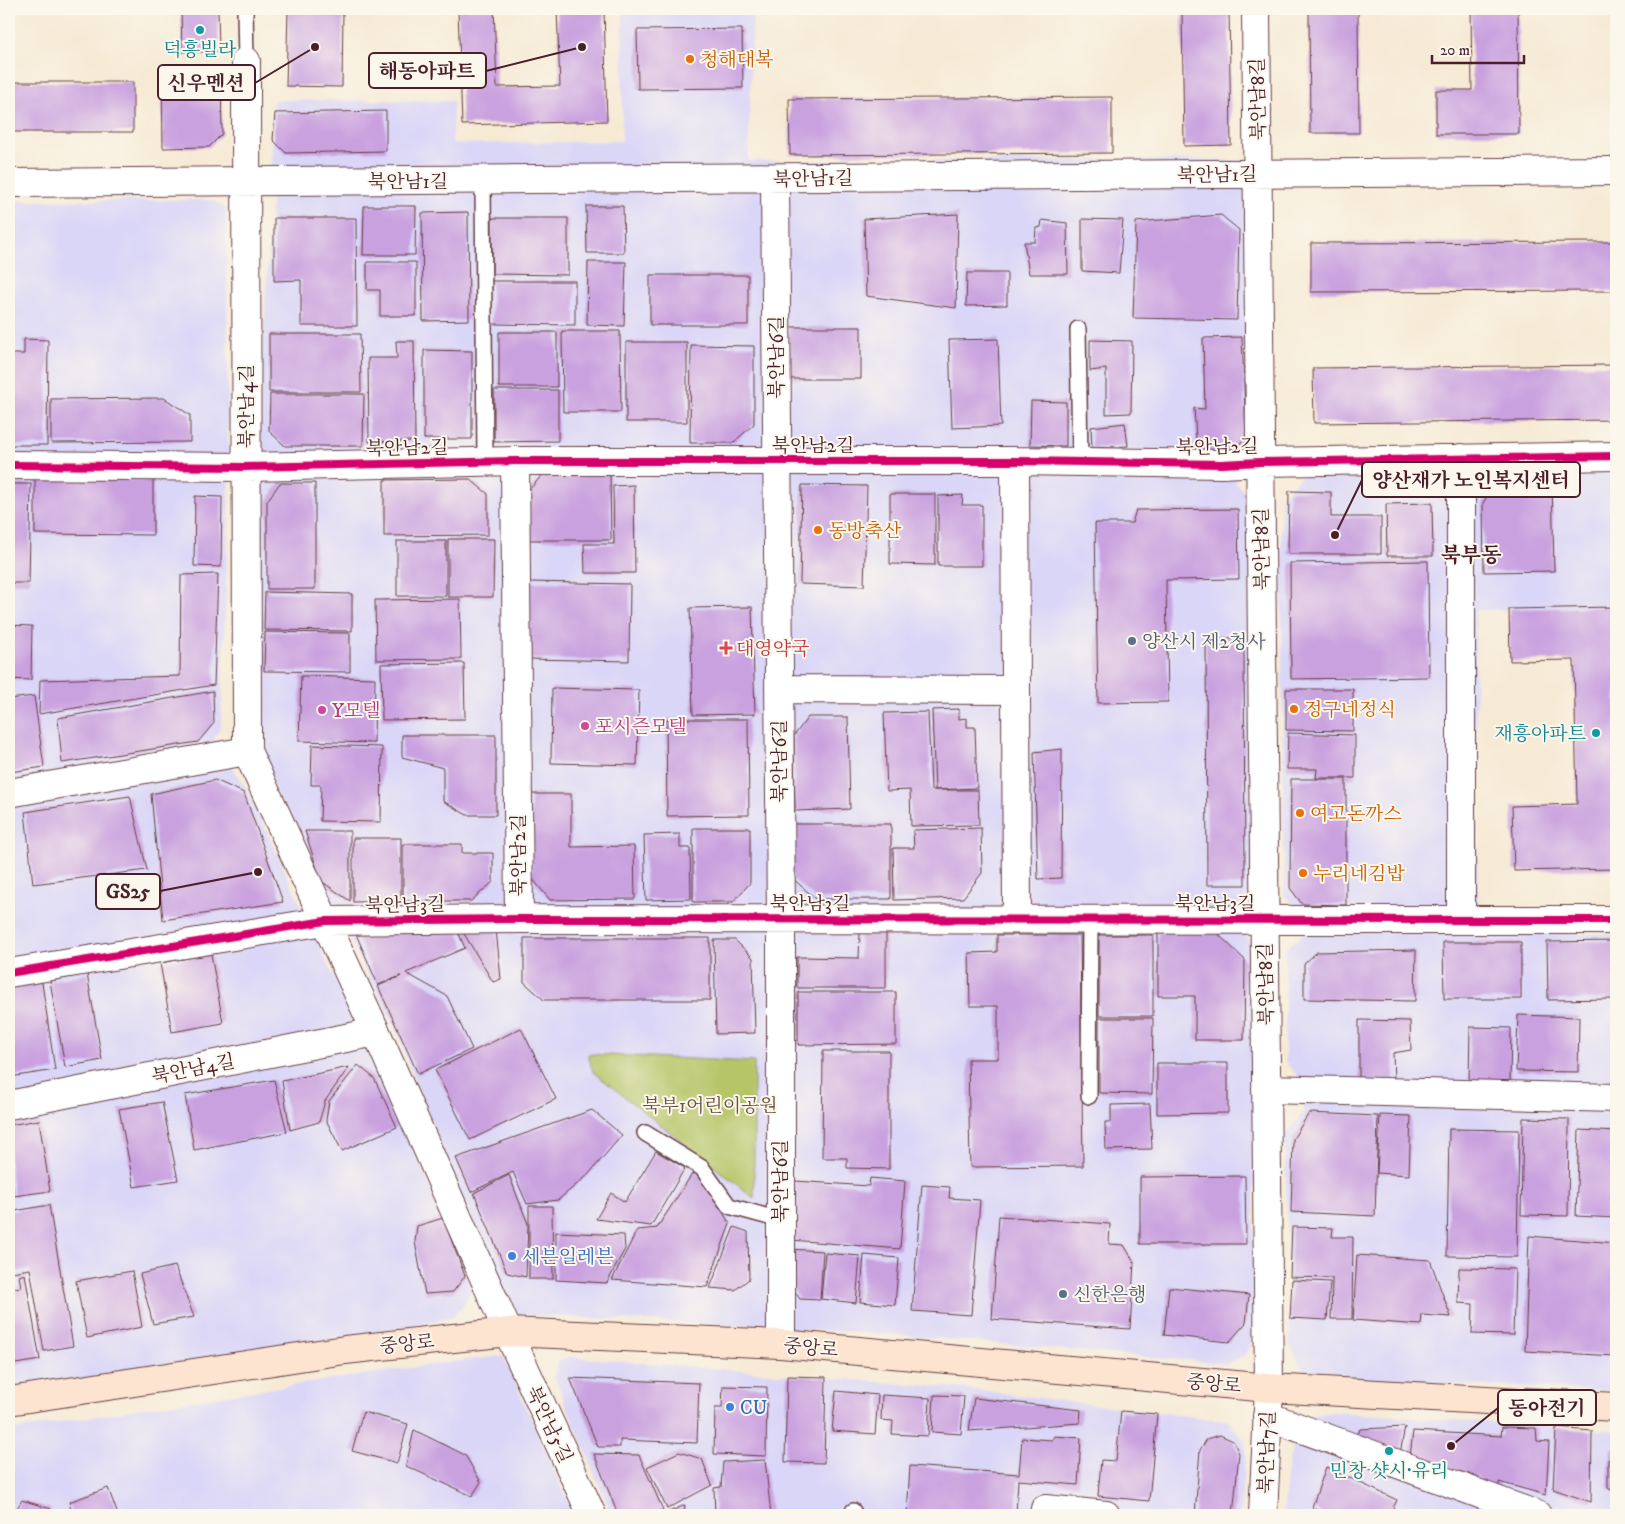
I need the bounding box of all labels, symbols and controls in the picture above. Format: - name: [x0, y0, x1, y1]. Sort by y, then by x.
- marker: 덕흥빌라: [194, 24, 206, 36]
- scale bar: [1432, 32, 1525, 64]
- place label: 덕흥빌라: [163, 39, 237, 62]
- text: 20 m: [1440, 41, 1470, 60]
- place label: 청해대복: [700, 49, 773, 72]
- callout: 해동아파트: [369, 53, 486, 88]
- marker: 청해대복: [684, 53, 696, 65]
- street label: 북안남8길: [1246, 57, 1271, 141]
- text: 해동아파트: [379, 60, 475, 85]
- callout: 신우멘션: [158, 65, 255, 100]
- text: 신우멘션: [167, 72, 245, 97]
- street label: 북안남1길: [1177, 163, 1257, 188]
- street label: 북안남1길: [773, 167, 853, 192]
- street label: 북안남1길: [368, 171, 448, 194]
- street label: 북안남6길: [766, 315, 789, 399]
- street label: 북안남4길: [236, 364, 259, 448]
- street label: 북안남2길: [772, 435, 854, 458]
- street label: 북안남2길: [1175, 435, 1259, 460]
- street label: 북안남2길: [365, 436, 449, 461]
- callout: 양산재가 노인복지센터: [1362, 462, 1580, 497]
- text: 양산재가 노인복지센터: [1372, 469, 1570, 494]
- street label: 북안남8길: [1250, 507, 1275, 591]
- place label: 동방축산: [828, 520, 902, 543]
- marker: 동방축산: [812, 524, 824, 536]
- district label: 북부동: [1441, 543, 1501, 569]
- place label: 양산시 제2청사: [1142, 631, 1266, 654]
- marker: 양산시 제2청사: [1126, 635, 1138, 647]
- place label: 대영약국: [736, 638, 809, 661]
- marker: 대영약국: [720, 642, 732, 654]
- place label: 정구네정식: [1304, 699, 1396, 722]
- place label: Y모텔: [332, 700, 381, 723]
- marker: 정구네정식: [1288, 703, 1300, 715]
- marker: Y모텔: [316, 704, 328, 716]
- place label: 포시즌모텔: [595, 716, 687, 739]
- street label: 북안남6길: [769, 719, 792, 803]
- marker: 포시즌모텔: [579, 720, 591, 732]
- place label: 재흥아파트: [1494, 723, 1586, 746]
- marker: 재흥아파트: [1590, 727, 1602, 739]
- place label: 여고돈까스: [1310, 803, 1402, 826]
- marker: 여고돈까스: [1294, 807, 1306, 819]
- street label: 북안남2길: [508, 814, 531, 896]
- place label: 누리네김밥: [1313, 863, 1405, 886]
- marker: 누리네김밥: [1297, 867, 1309, 879]
- callout: GS25: [96, 874, 160, 909]
- text: GS25: [106, 880, 150, 905]
- street label: 북안남3길: [365, 893, 445, 918]
- street label: 북안남3길: [770, 893, 850, 916]
- street label: 북안남3길: [1175, 893, 1255, 916]
- street label: 북안남8길: [1254, 942, 1279, 1026]
- street label: 북안남4길: [150, 1050, 237, 1089]
- park label: 북부1어린이공원: [642, 1095, 778, 1118]
- street label: 북안남6길: [770, 1139, 793, 1223]
- place label: 세븐일레븐: [522, 1246, 614, 1269]
- marker: 세븐일레븐: [506, 1250, 518, 1262]
- place label: 신한은행: [1073, 1284, 1146, 1307]
- marker: 신한은행: [1057, 1288, 1069, 1300]
- street label: 중앙로: [379, 1330, 436, 1359]
- street label: 중앙로: [782, 1335, 839, 1362]
- street label: 중앙로: [1185, 1371, 1242, 1398]
- street label: 북안남5길: [521, 1382, 577, 1467]
- callout: 동아전기: [1498, 1390, 1596, 1425]
- place label: CU: [740, 1397, 768, 1420]
- text: 동아전기: [1508, 1397, 1586, 1422]
- marker: CU: [724, 1401, 736, 1413]
- street label: 북안남7길: [1255, 1410, 1280, 1494]
- marker: 민창 샷시·유리: [1383, 1445, 1395, 1457]
- place label: 민창 샷시·유리: [1330, 1460, 1448, 1483]

